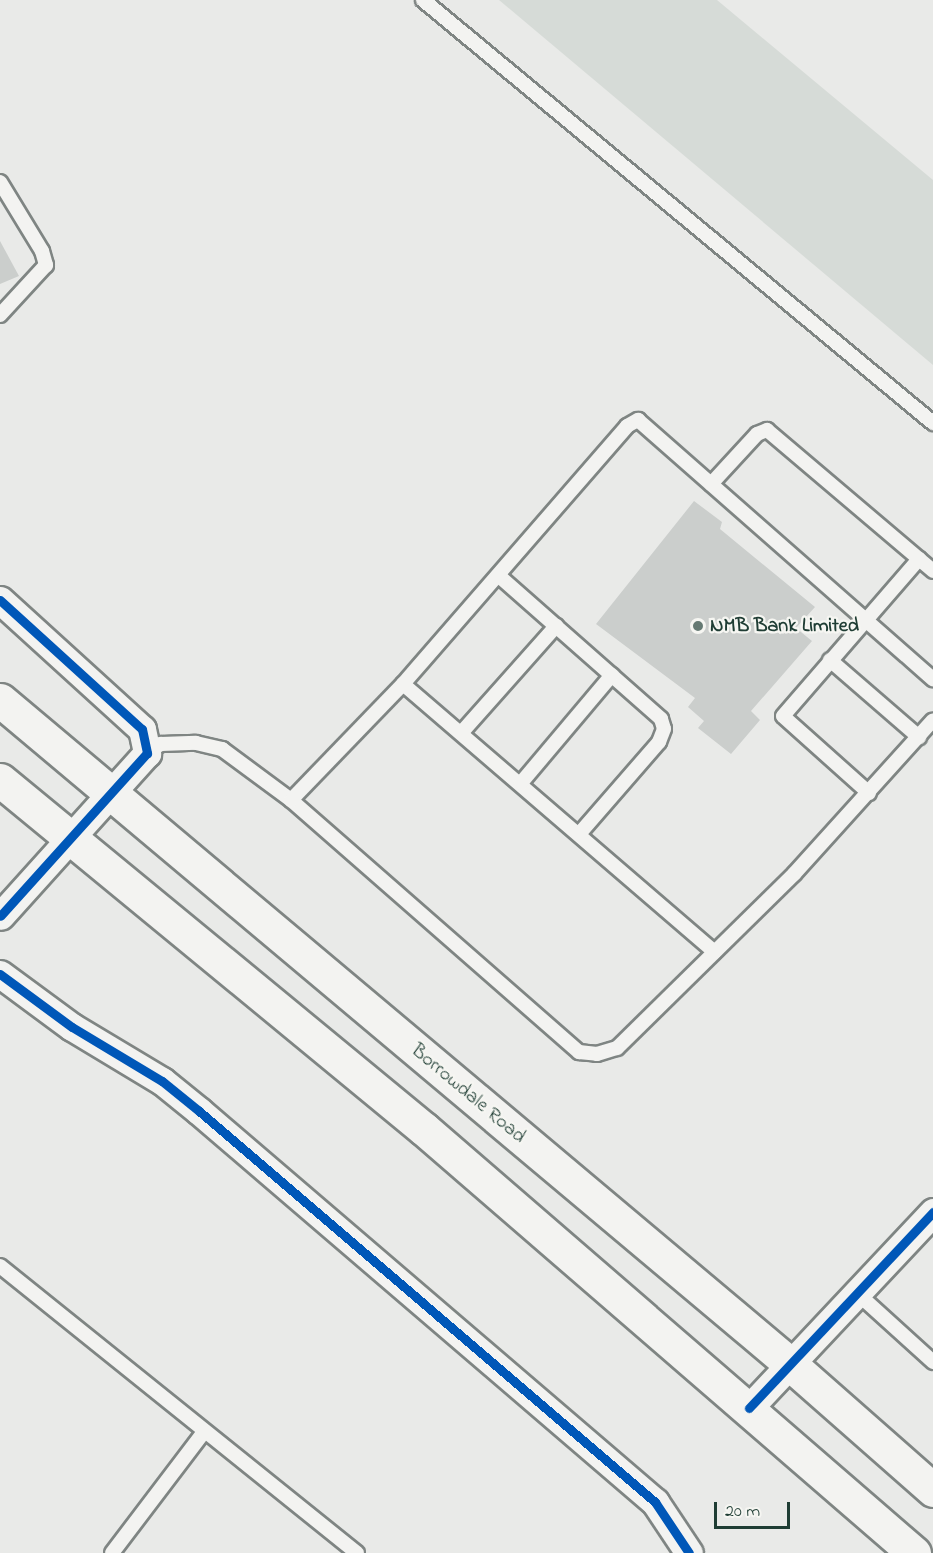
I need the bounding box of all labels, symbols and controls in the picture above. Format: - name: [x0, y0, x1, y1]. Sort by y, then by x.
- place label: NMB Bank Limited: [710, 614, 859, 638]
- marker: NMB Bank Limited: [691, 619, 705, 633]
- street label: Borrowdale Road: [406, 1039, 530, 1149]
- scale bar: [717, 1490, 794, 1528]
- text: 20 m: [725, 1499, 760, 1525]

